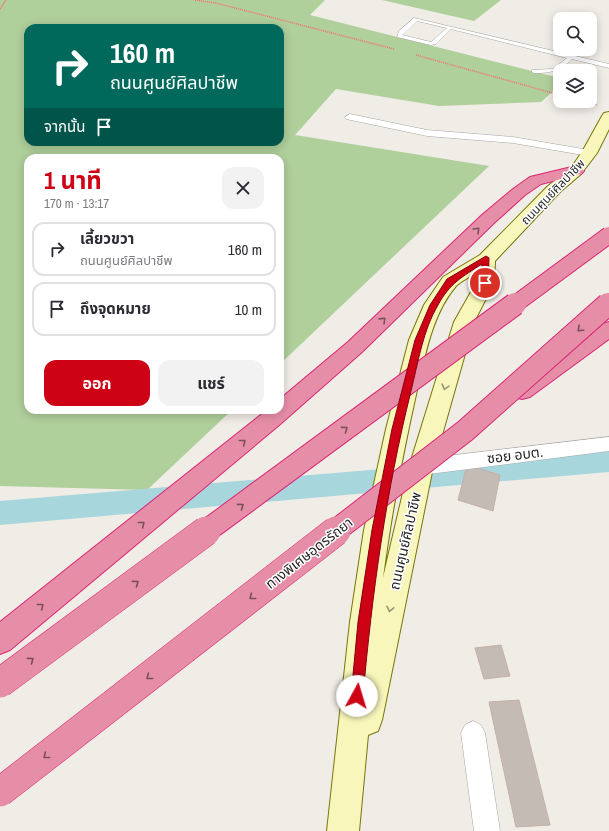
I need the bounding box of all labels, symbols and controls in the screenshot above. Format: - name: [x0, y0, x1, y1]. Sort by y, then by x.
- map controls: [553, 12, 597, 108]
- button: search: [553, 12, 597, 56]
- text: 160 m: [110, 34, 175, 72]
- icon: right: [44, 40, 96, 92]
- button: layers: [553, 64, 597, 108]
- text: ถนนศูนย์ศิลปาชีพ: [110, 70, 238, 95]
- text: จากนั้น: [44, 116, 85, 137]
- icon: arrive: [93, 116, 115, 138]
- street label: ถนนศูนย์ศิลปาชีพ: [518, 156, 588, 228]
- text: 1 นาที: [44, 164, 102, 196]
- button: close: [222, 167, 264, 209]
- text: 170 m · 13:17: [44, 195, 109, 212]
- one-way arrow: [472, 227, 480, 235]
- text: เลี้ยวขวา: [80, 228, 134, 249]
- icon: right: [46, 238, 68, 260]
- text: 160 m: [228, 239, 262, 260]
- text: ถนนศูนย์ศิลปาชีพ: [80, 252, 173, 269]
- pin: [468, 266, 502, 300]
- icon: arrive: [474, 272, 496, 294]
- icon: arrive: [46, 298, 68, 320]
- text: ถึงจุดหมาย: [80, 298, 151, 319]
- text: 10 m: [235, 299, 262, 320]
- one-way arrow: [378, 317, 386, 325]
- one-way arrow: [577, 324, 585, 332]
- button: ออก: [44, 360, 150, 406]
- button: แชร์: [158, 360, 264, 406]
- one-way arrow: [441, 384, 450, 391]
- one-way arrow: [341, 427, 348, 434]
- one-way arrow: [238, 439, 245, 446]
- street label: ซอย อบต.: [486, 443, 544, 467]
- street label: ถนนศูนย์ศิลปาชีพ: [385, 490, 425, 592]
- one-way arrow: [236, 504, 243, 511]
- street label: ทางพิเศษอุดรรัถยา: [262, 513, 356, 593]
- one-way arrow: [137, 522, 144, 529]
- one-way arrow: [132, 580, 139, 588]
- one-way arrow: [249, 592, 256, 599]
- one-way arrow: [37, 604, 44, 611]
- one-way arrow: [386, 605, 394, 612]
- one-way arrow: [27, 658, 34, 665]
- one-way arrow: [146, 672, 153, 679]
- position arrow: [336, 675, 378, 717]
- one-way arrow: [44, 752, 51, 759]

